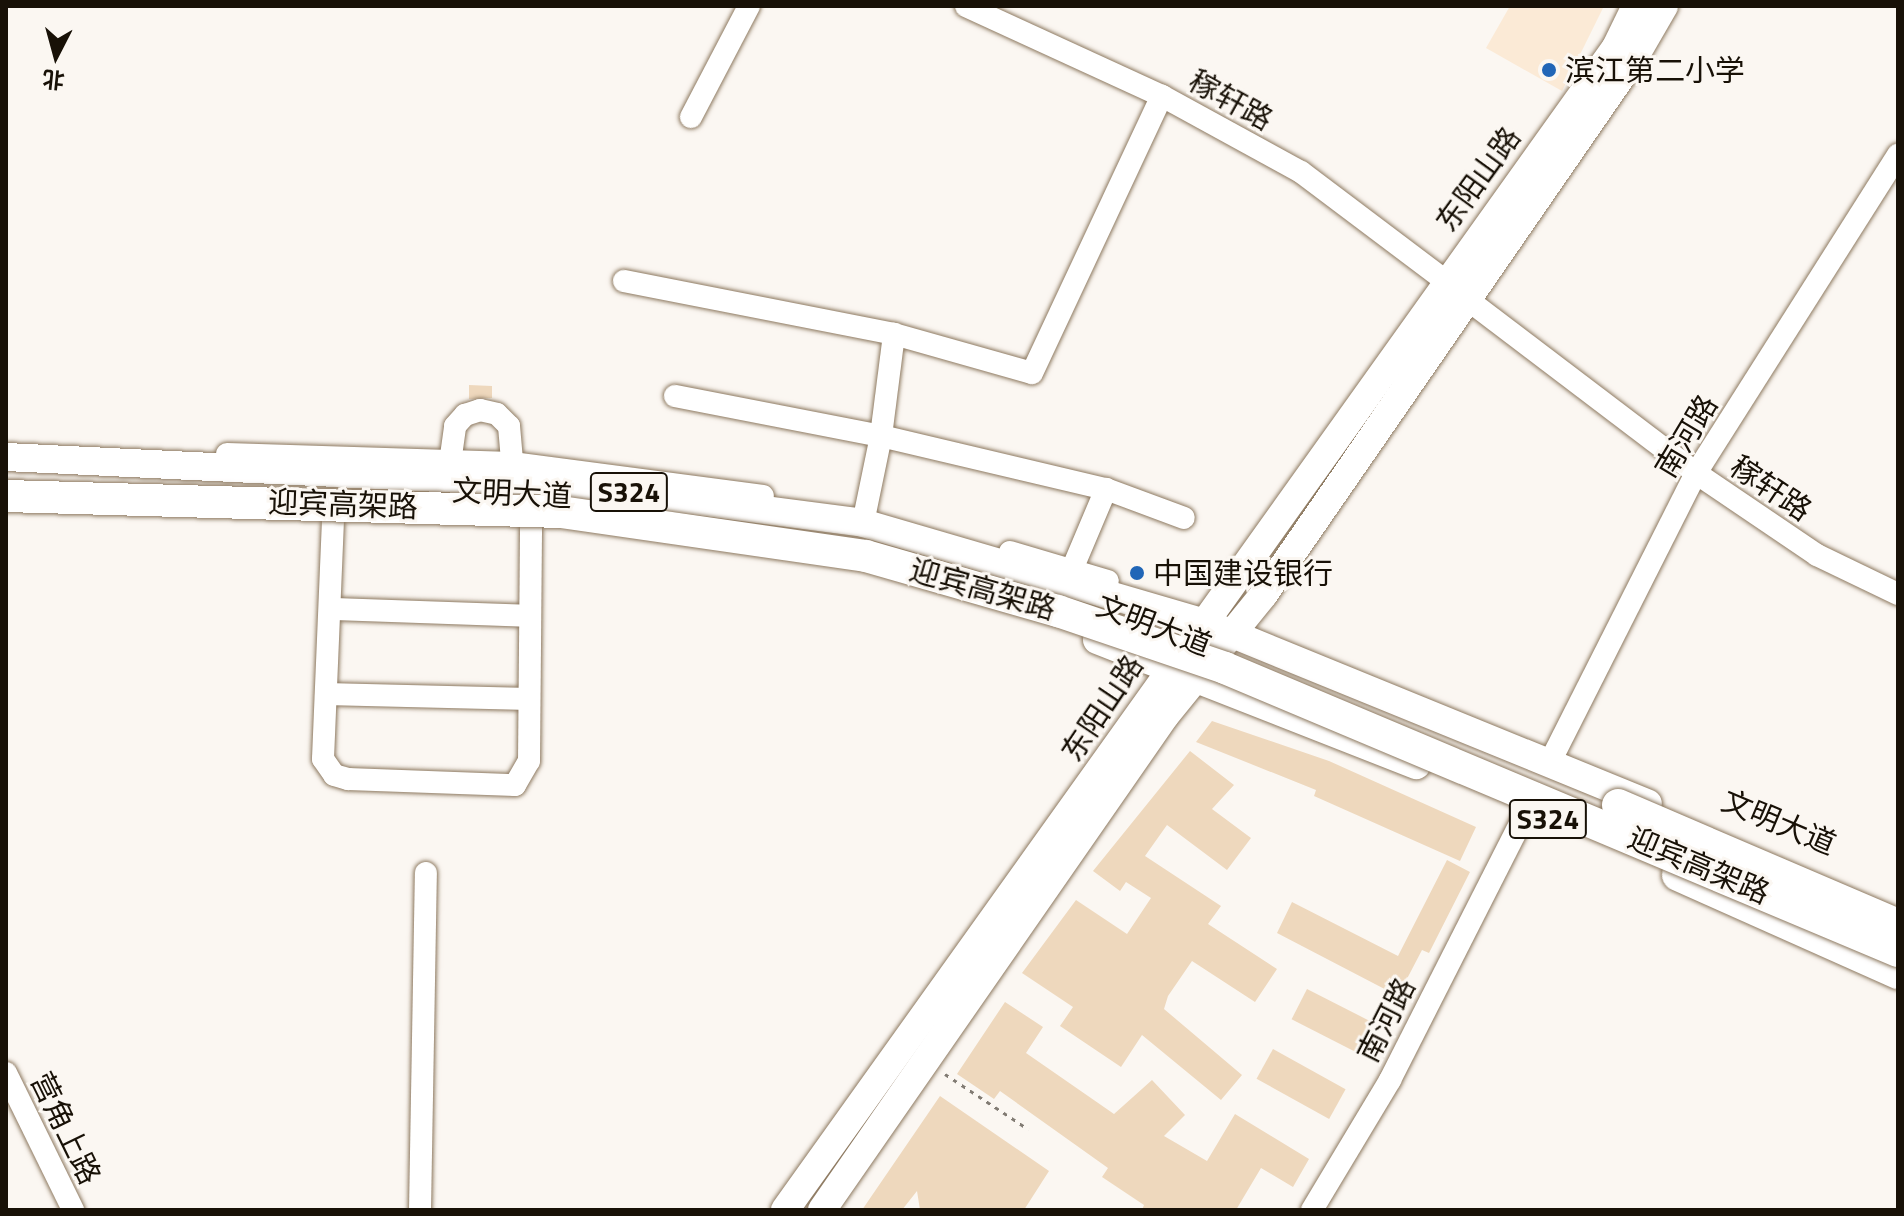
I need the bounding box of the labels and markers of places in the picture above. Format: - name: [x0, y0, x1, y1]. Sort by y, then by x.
- place label: 滨江第二小学: [1565, 52, 1745, 88]
- marker: 滨江第二小学: [1540, 61, 1558, 79]
- place label: 中国建设银行: [1153, 555, 1333, 591]
- marker: 中国建设银行: [1128, 564, 1146, 582]

